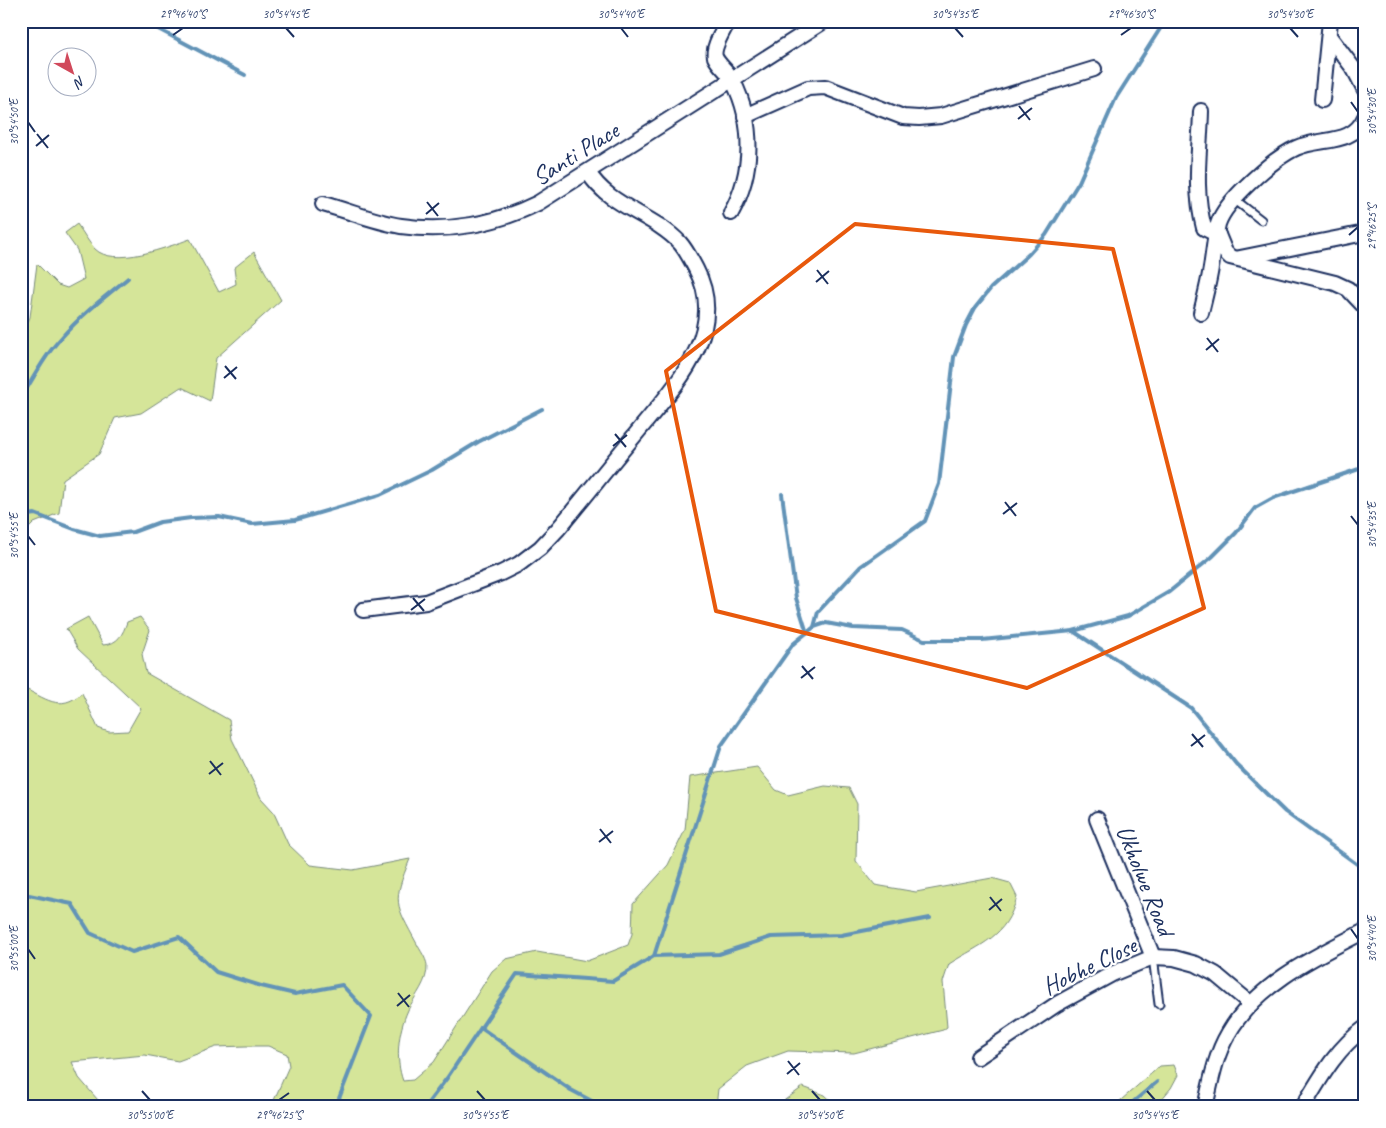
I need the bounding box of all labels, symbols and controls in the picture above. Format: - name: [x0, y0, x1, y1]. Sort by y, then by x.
- text: 29°46'40"S: [160, 6, 208, 22]
- text: 30°54'45"E: [263, 6, 311, 22]
- text: 30°54'40"E: [598, 6, 646, 22]
- text: 30°54'35"E: [932, 6, 980, 22]
- text: 29°46'30"S: [1108, 6, 1156, 22]
- text: 30°54'30"E: [1267, 6, 1315, 22]
- north arrow: [48, 48, 98, 98]
- text: N: [69, 72, 89, 93]
- text: 30°54'30"E: [1364, 87, 1380, 135]
- text: 30°54'50"E: [6, 97, 22, 145]
- street label: Santi Place: [526, 114, 626, 193]
- text: 29°46'25"S: [1364, 202, 1380, 250]
- text: 30°54'35"E: [1364, 500, 1380, 548]
- text: 30°54'55"E: [6, 511, 22, 559]
- street label: Ukholwe Road: [1109, 821, 1183, 944]
- text: 30°54'40"E: [1364, 914, 1380, 962]
- text: 30°55'00"E: [6, 924, 22, 972]
- street label: Hobhe Close: [1037, 929, 1144, 1002]
- text: 30°55'00"E: [127, 1107, 175, 1123]
- text: 29°46'25"S: [256, 1107, 304, 1123]
- text: 30°54'55"E: [462, 1107, 510, 1123]
- text: 30°54'50"E: [797, 1107, 845, 1123]
- text: 30°54'45"E: [1132, 1107, 1180, 1123]

